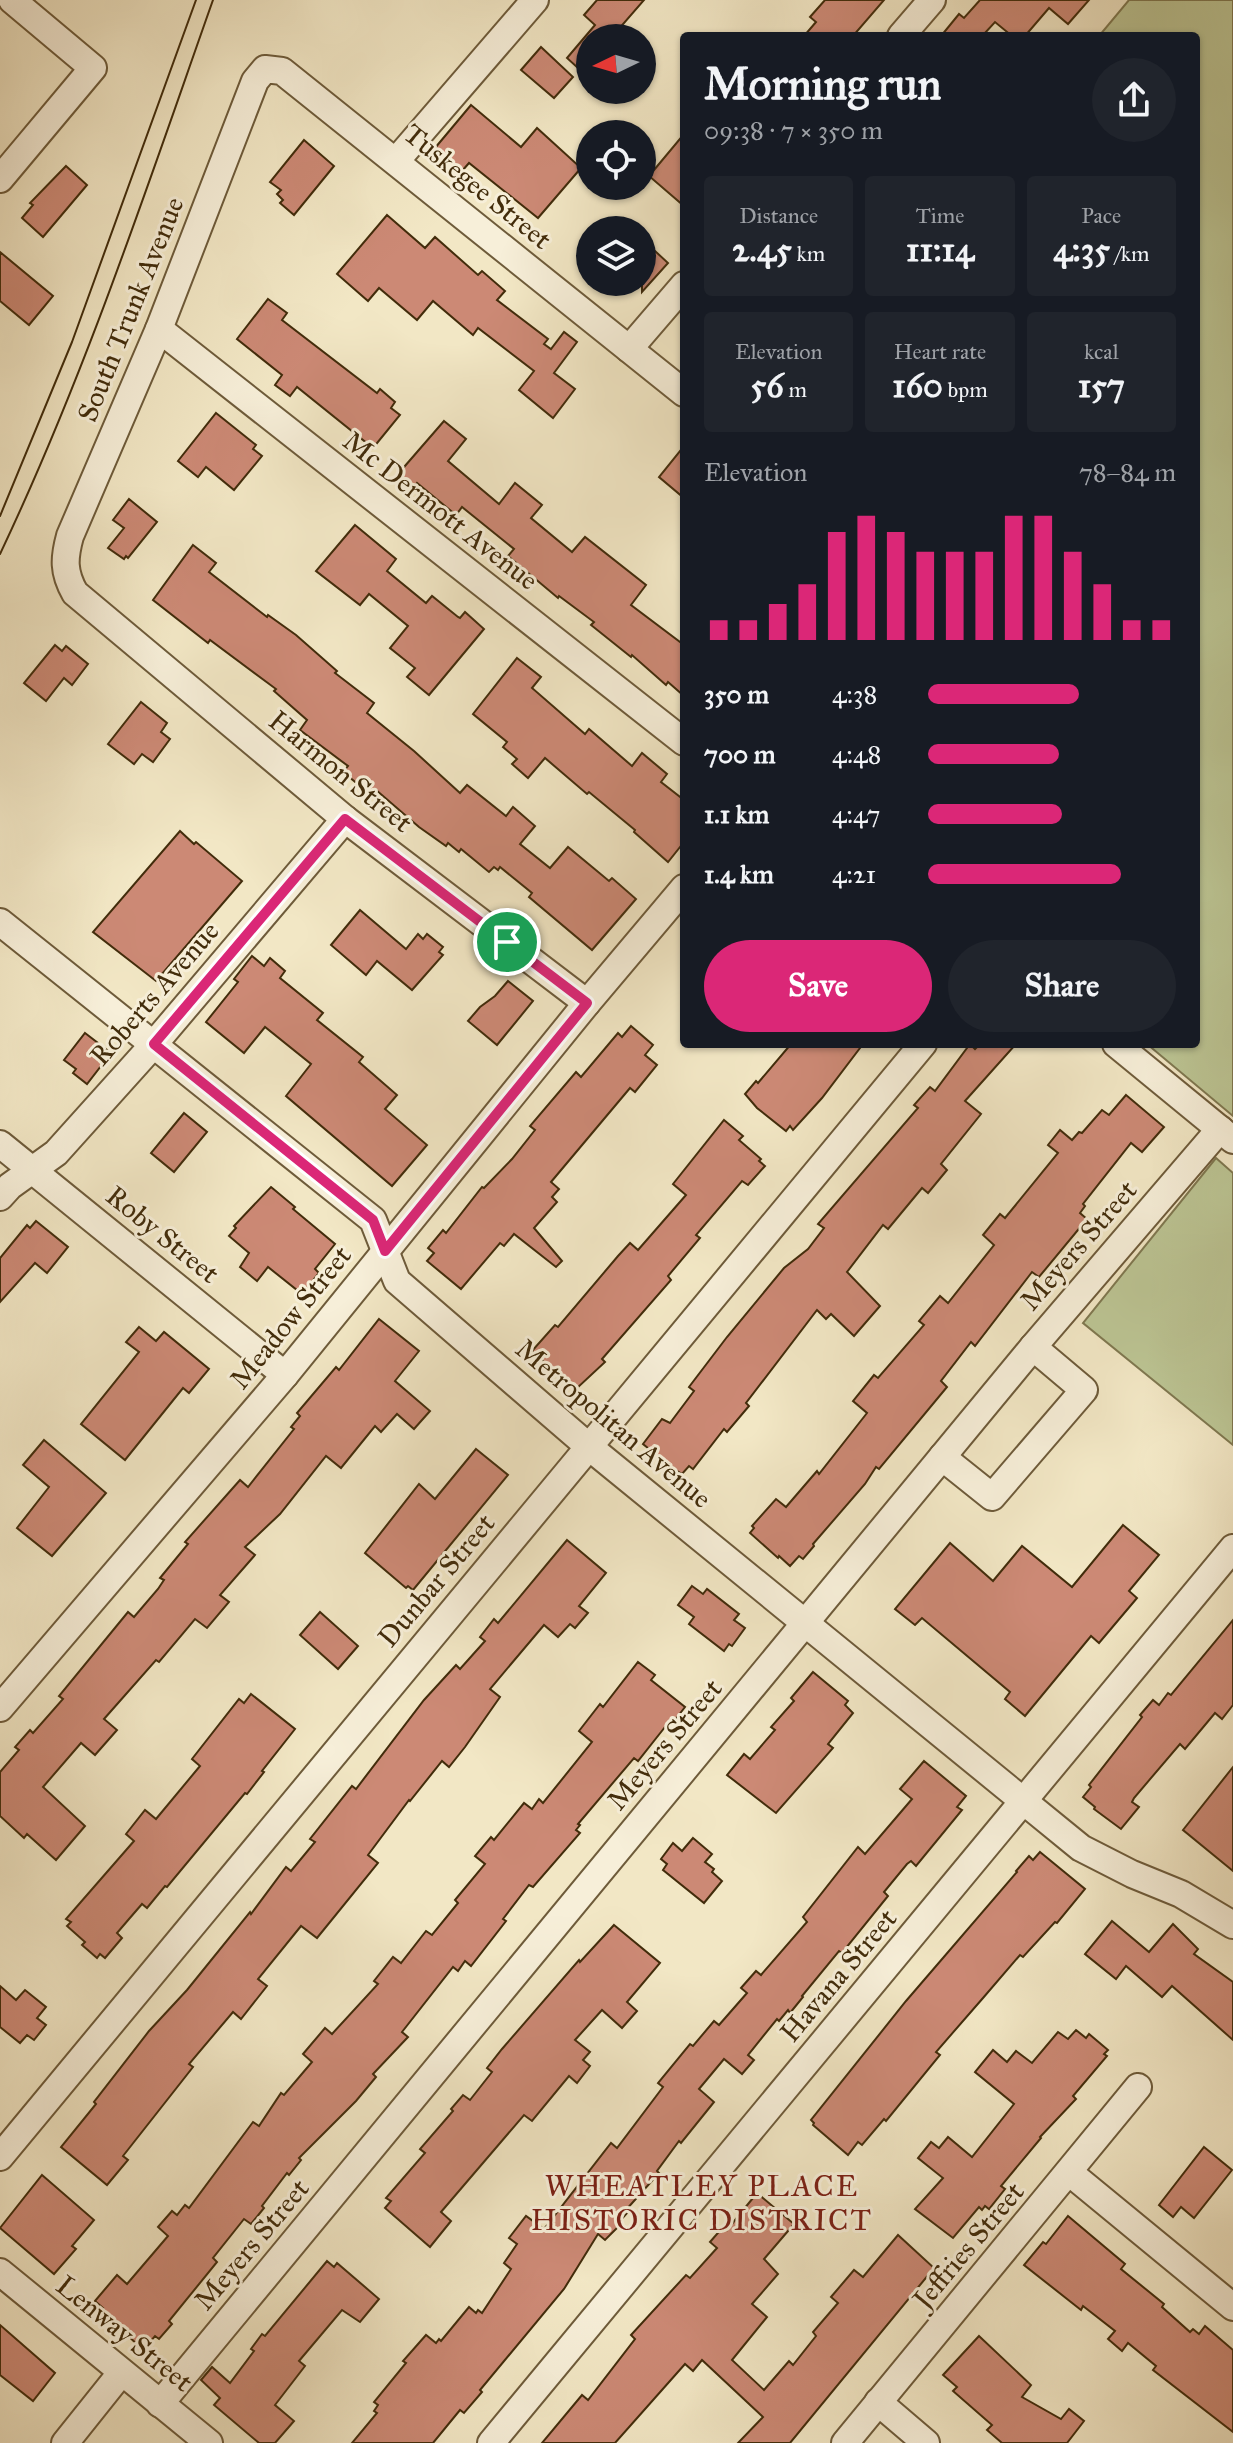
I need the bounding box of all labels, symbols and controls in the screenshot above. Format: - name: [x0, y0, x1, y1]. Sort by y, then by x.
- north arrow: [576, 24, 656, 104]
- map controls: [576, 24, 656, 296]
- text: Morning run: [704, 57, 941, 111]
- button: share: [1092, 58, 1176, 142]
- text: 09:38 · 7 × 350 m: [704, 114, 883, 146]
- street label: Tuskegee Street: [397, 116, 559, 257]
- button: locate: [576, 120, 656, 200]
- street label: South Trunk Avenue: [69, 192, 191, 427]
- text: Distance: [739, 202, 818, 229]
- text: Time: [916, 202, 964, 229]
- text: Pace: [1081, 202, 1121, 229]
- button: layers: [576, 216, 656, 296]
- text: 2.45: [732, 229, 792, 270]
- text: 11:14: [906, 229, 974, 270]
- text: 4:35: [1053, 229, 1110, 270]
- text: km: [792, 240, 825, 267]
- text: /km: [1110, 240, 1149, 267]
- text: Elevation: [735, 338, 822, 365]
- text: Heart rate: [894, 338, 986, 365]
- text: kcal: [1084, 338, 1119, 365]
- text: 56: [750, 365, 784, 406]
- text: 160: [892, 365, 943, 406]
- text: 157: [1078, 365, 1125, 406]
- text: m: [784, 376, 807, 403]
- text: bpm: [943, 376, 988, 403]
- street label: Mc Dermott Avenue: [336, 423, 545, 598]
- text: Elevation: [704, 456, 807, 488]
- text: 78–84 m: [1079, 456, 1176, 488]
- text: 350 m: [704, 678, 769, 710]
- text: 4:38: [832, 678, 877, 710]
- street label: Harmon Street: [262, 703, 420, 840]
- text: 700 m: [704, 738, 776, 770]
- text: 4:48: [832, 738, 881, 770]
- text: 1.1 km: [704, 798, 769, 830]
- text: 4:47: [832, 798, 880, 830]
- text: 1.4 km: [704, 858, 774, 890]
- text: 4:21: [832, 858, 876, 890]
- pin: [473, 908, 541, 976]
- street label: Roberts Avenue: [82, 914, 227, 1073]
- icon: arrive: [485, 920, 529, 964]
- button: Save: [704, 940, 932, 1032]
- button: Share: [948, 940, 1176, 1032]
- street label: Meyers Street: [1012, 1173, 1144, 1318]
- street label: Roby Street: [99, 1178, 226, 1291]
- street label: Meadow Street: [222, 1239, 359, 1396]
- street label: Metropolitan Avenue: [509, 1331, 719, 1516]
- street label: Dunbar Street: [370, 1506, 502, 1654]
- street label: Meyers Street: [599, 1671, 730, 1817]
- street label: Havana Street: [772, 1901, 904, 2049]
- district label: WHEATLEY PLACE HISTORIC DISTRICT: [531, 2168, 873, 2238]
- street label: Meyers Street: [186, 2171, 317, 2317]
- street label: Jeffries Street: [903, 2175, 1032, 2318]
- street label: Lenway Street: [49, 2268, 200, 2399]

